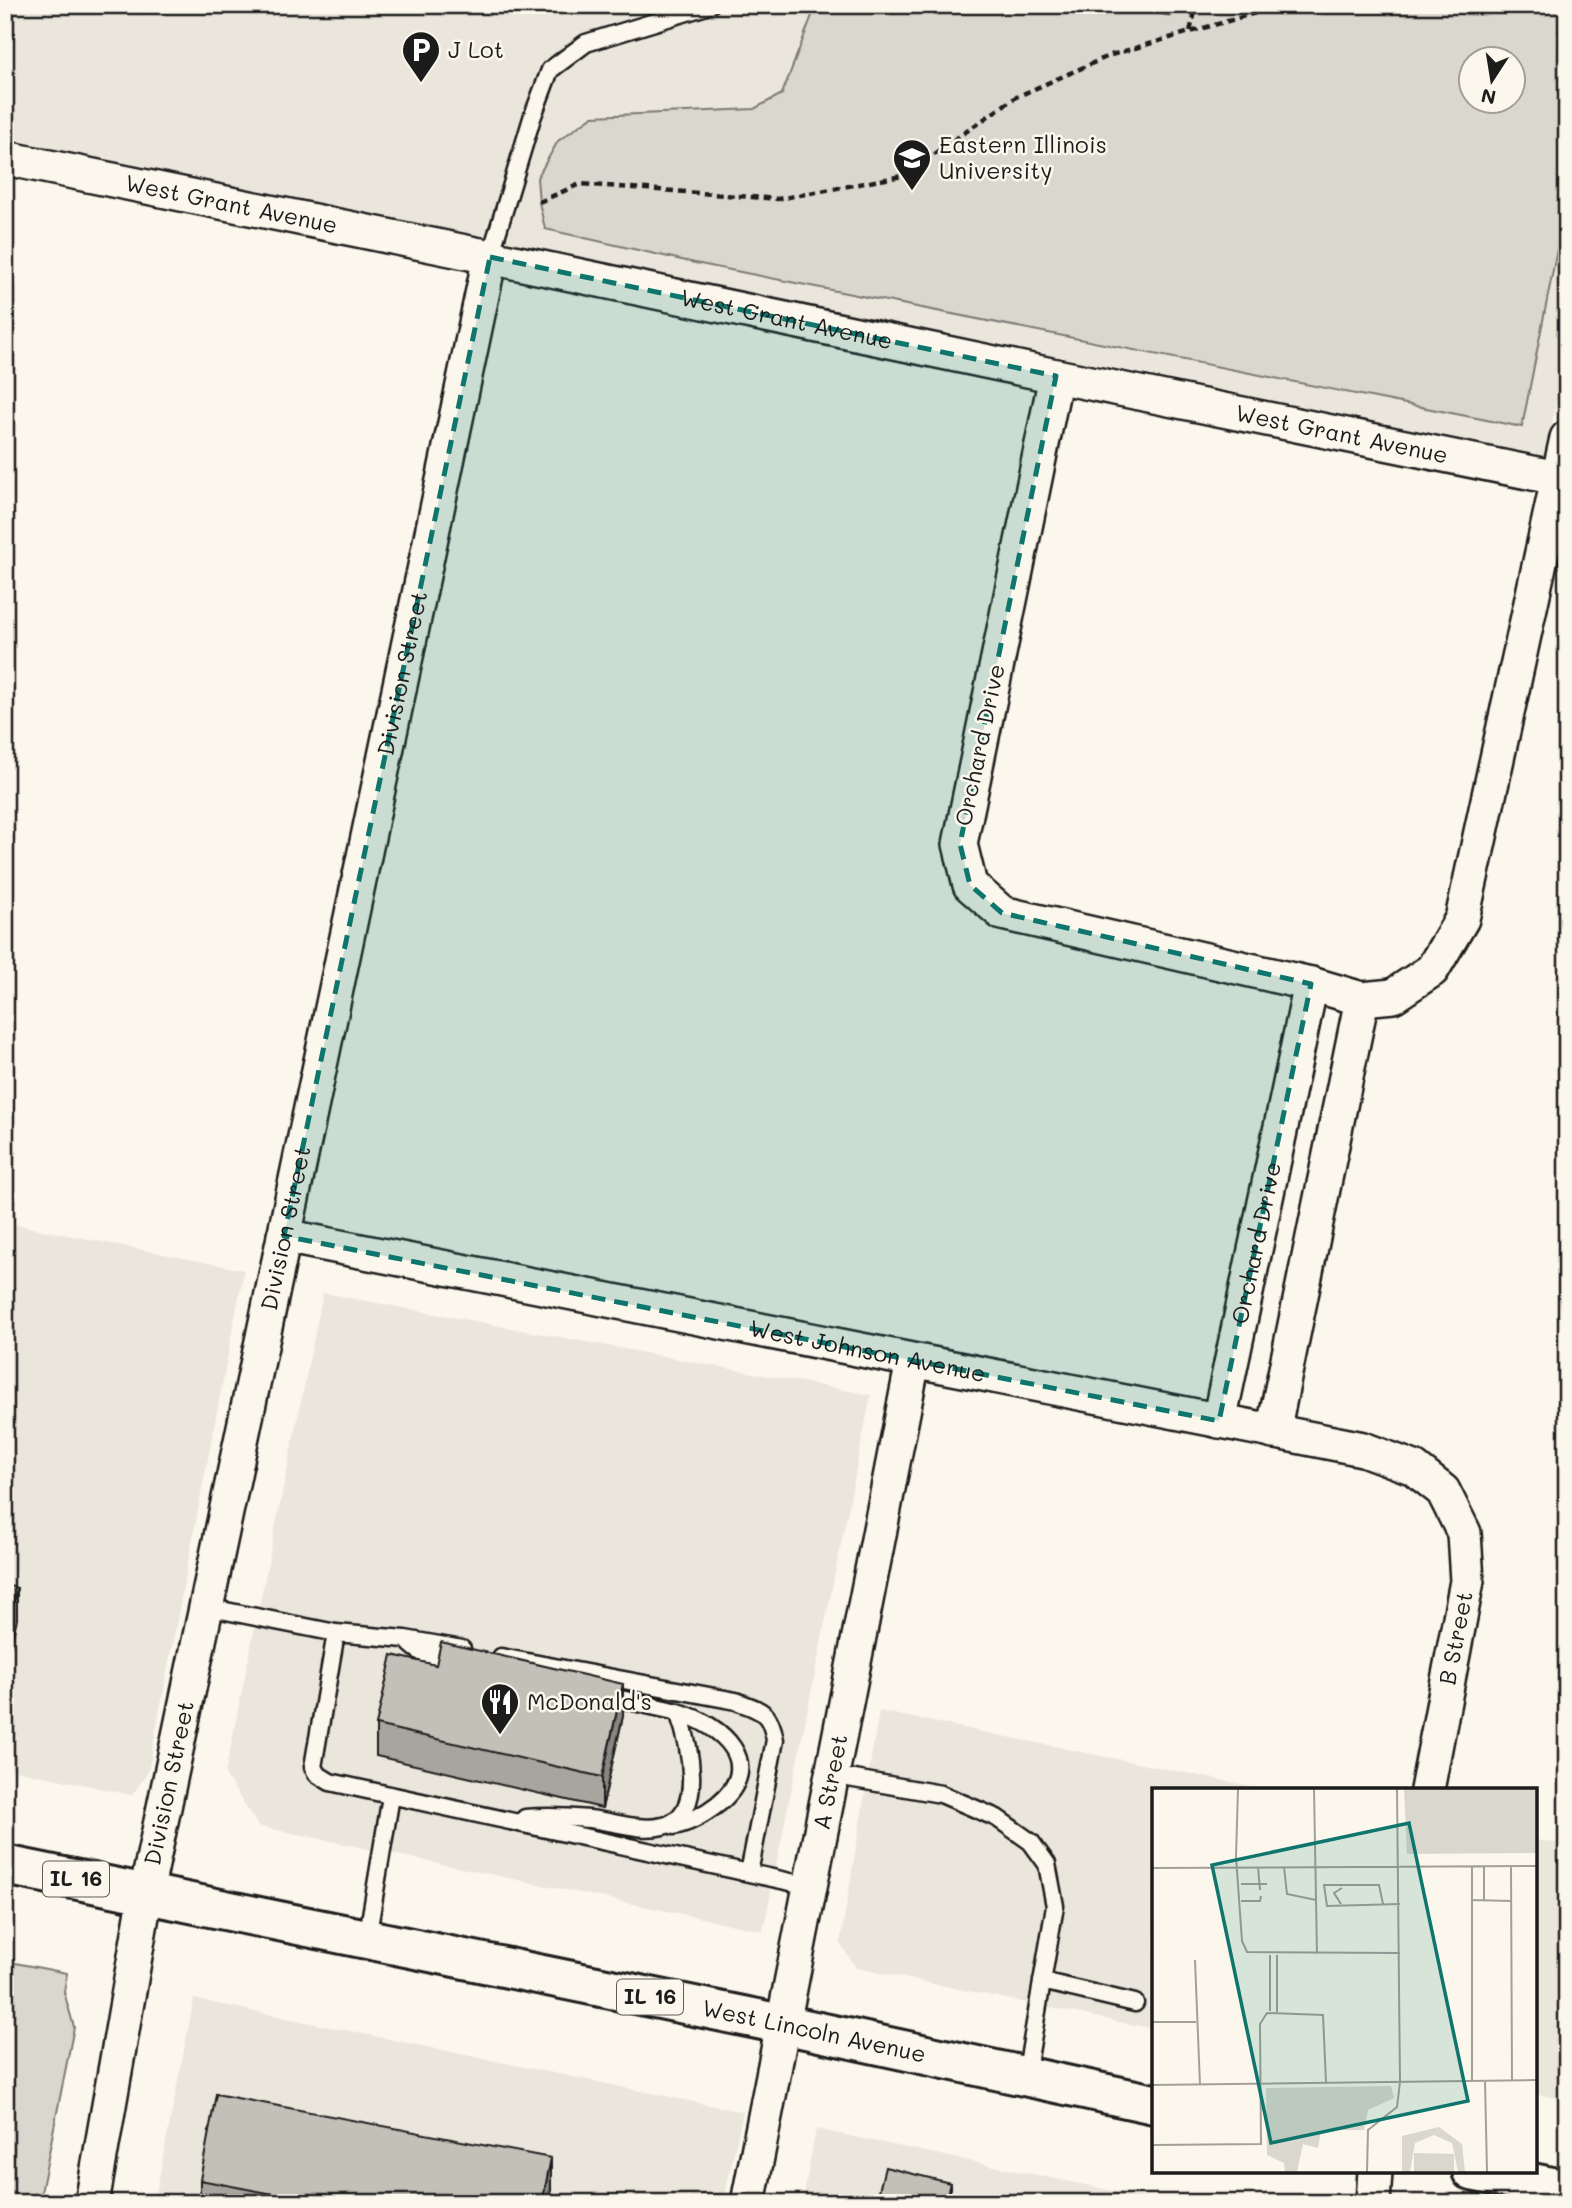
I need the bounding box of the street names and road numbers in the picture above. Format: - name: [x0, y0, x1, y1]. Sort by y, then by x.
- street label: West Grant Avenue: [123, 167, 340, 240]
- street label: West Grant Avenue: [678, 281, 895, 355]
- street label: West Grant Avenue: [1233, 397, 1451, 469]
- street label: Division Street: [370, 588, 433, 758]
- street label: Orchard Drive: [947, 661, 1011, 829]
- street label: Division Street: [253, 1143, 317, 1313]
- street label: Orchard Drive: [1224, 1159, 1287, 1327]
- street label: West Johnson Avenue: [747, 1312, 988, 1388]
- street label: B Street: [1431, 1588, 1479, 1687]
- street label: Division Street: [136, 1698, 200, 1868]
- street label: A Street: [806, 1732, 854, 1832]
- road number: IL 16: [43, 1862, 109, 1896]
- road number: IL 16: [617, 1980, 683, 2014]
- street label: West Lincoln Avenue: [700, 1992, 929, 2069]

